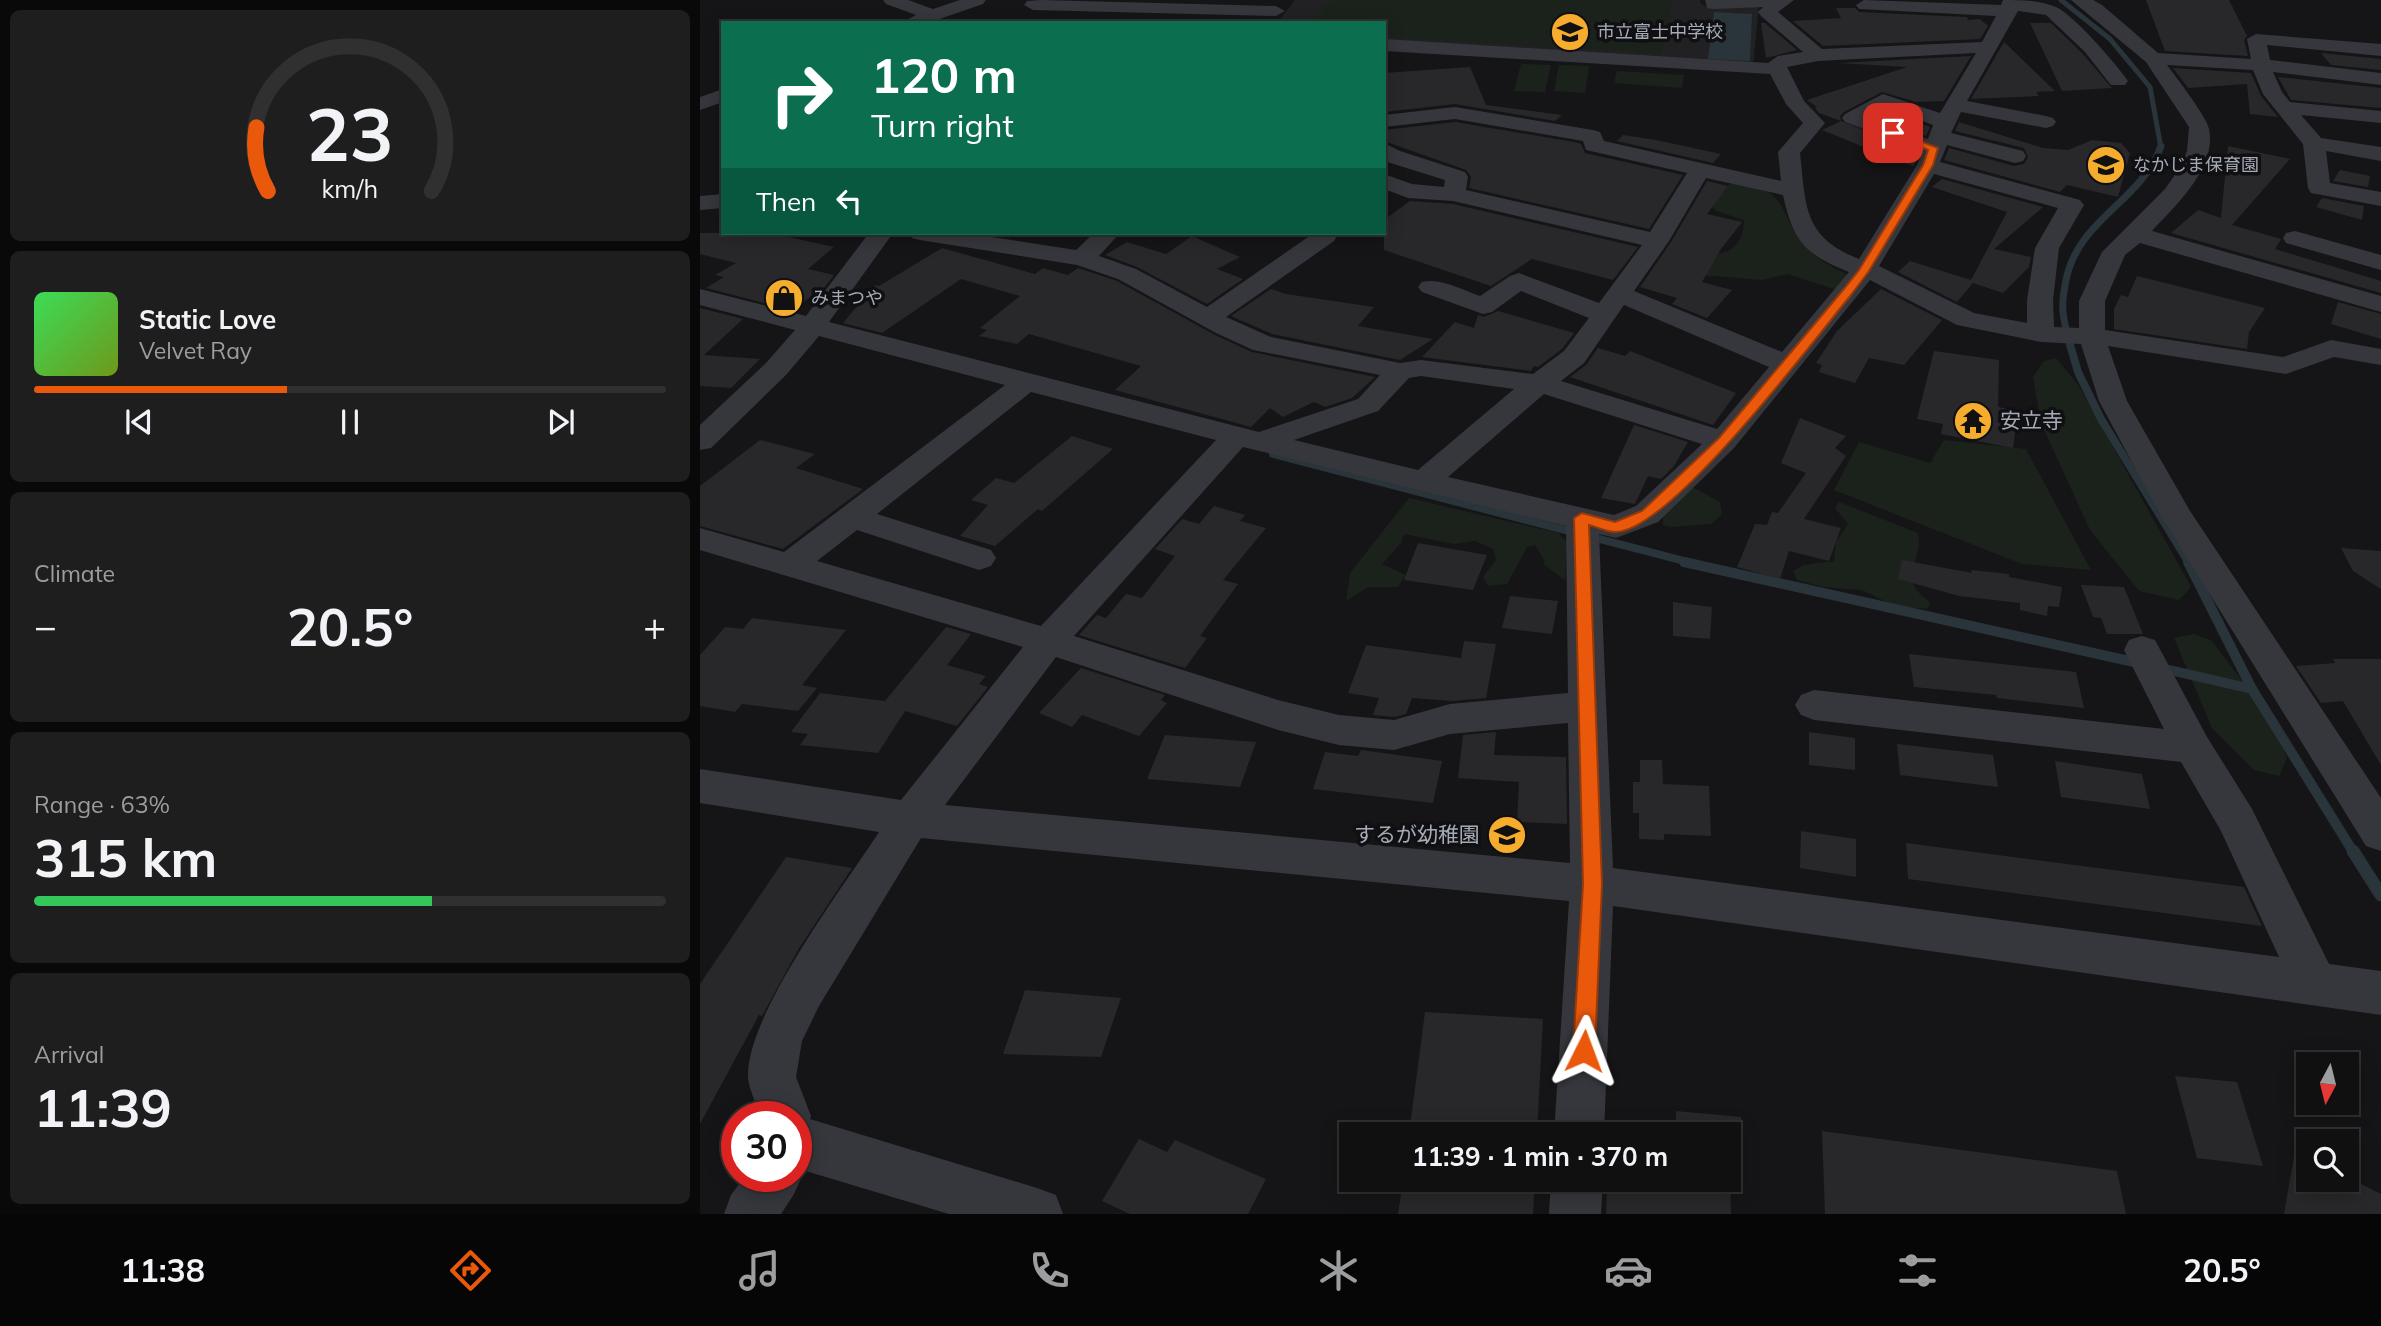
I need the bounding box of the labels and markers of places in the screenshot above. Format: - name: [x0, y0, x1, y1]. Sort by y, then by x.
- school or university icon: 市立富士中学校: [1549, 11, 1591, 53]
- place label: 市立富士中学校: [1597, 20, 1723, 43]
- pin: [1863, 103, 1923, 163]
- school or university icon: なかじま保育園: [2085, 144, 2127, 186]
- place label: なかじま保育園: [2133, 153, 2259, 176]
- shop icon: みまつや: [763, 277, 805, 319]
- place label: みまつや: [811, 286, 883, 309]
- temple icon: 安立寺: [1952, 400, 1994, 442]
- place label: 安立寺: [2000, 407, 2063, 433]
- school or university icon: するが幼稚園: [1486, 814, 1528, 856]
- place label: するが幼稚園: [1354, 821, 1480, 847]

